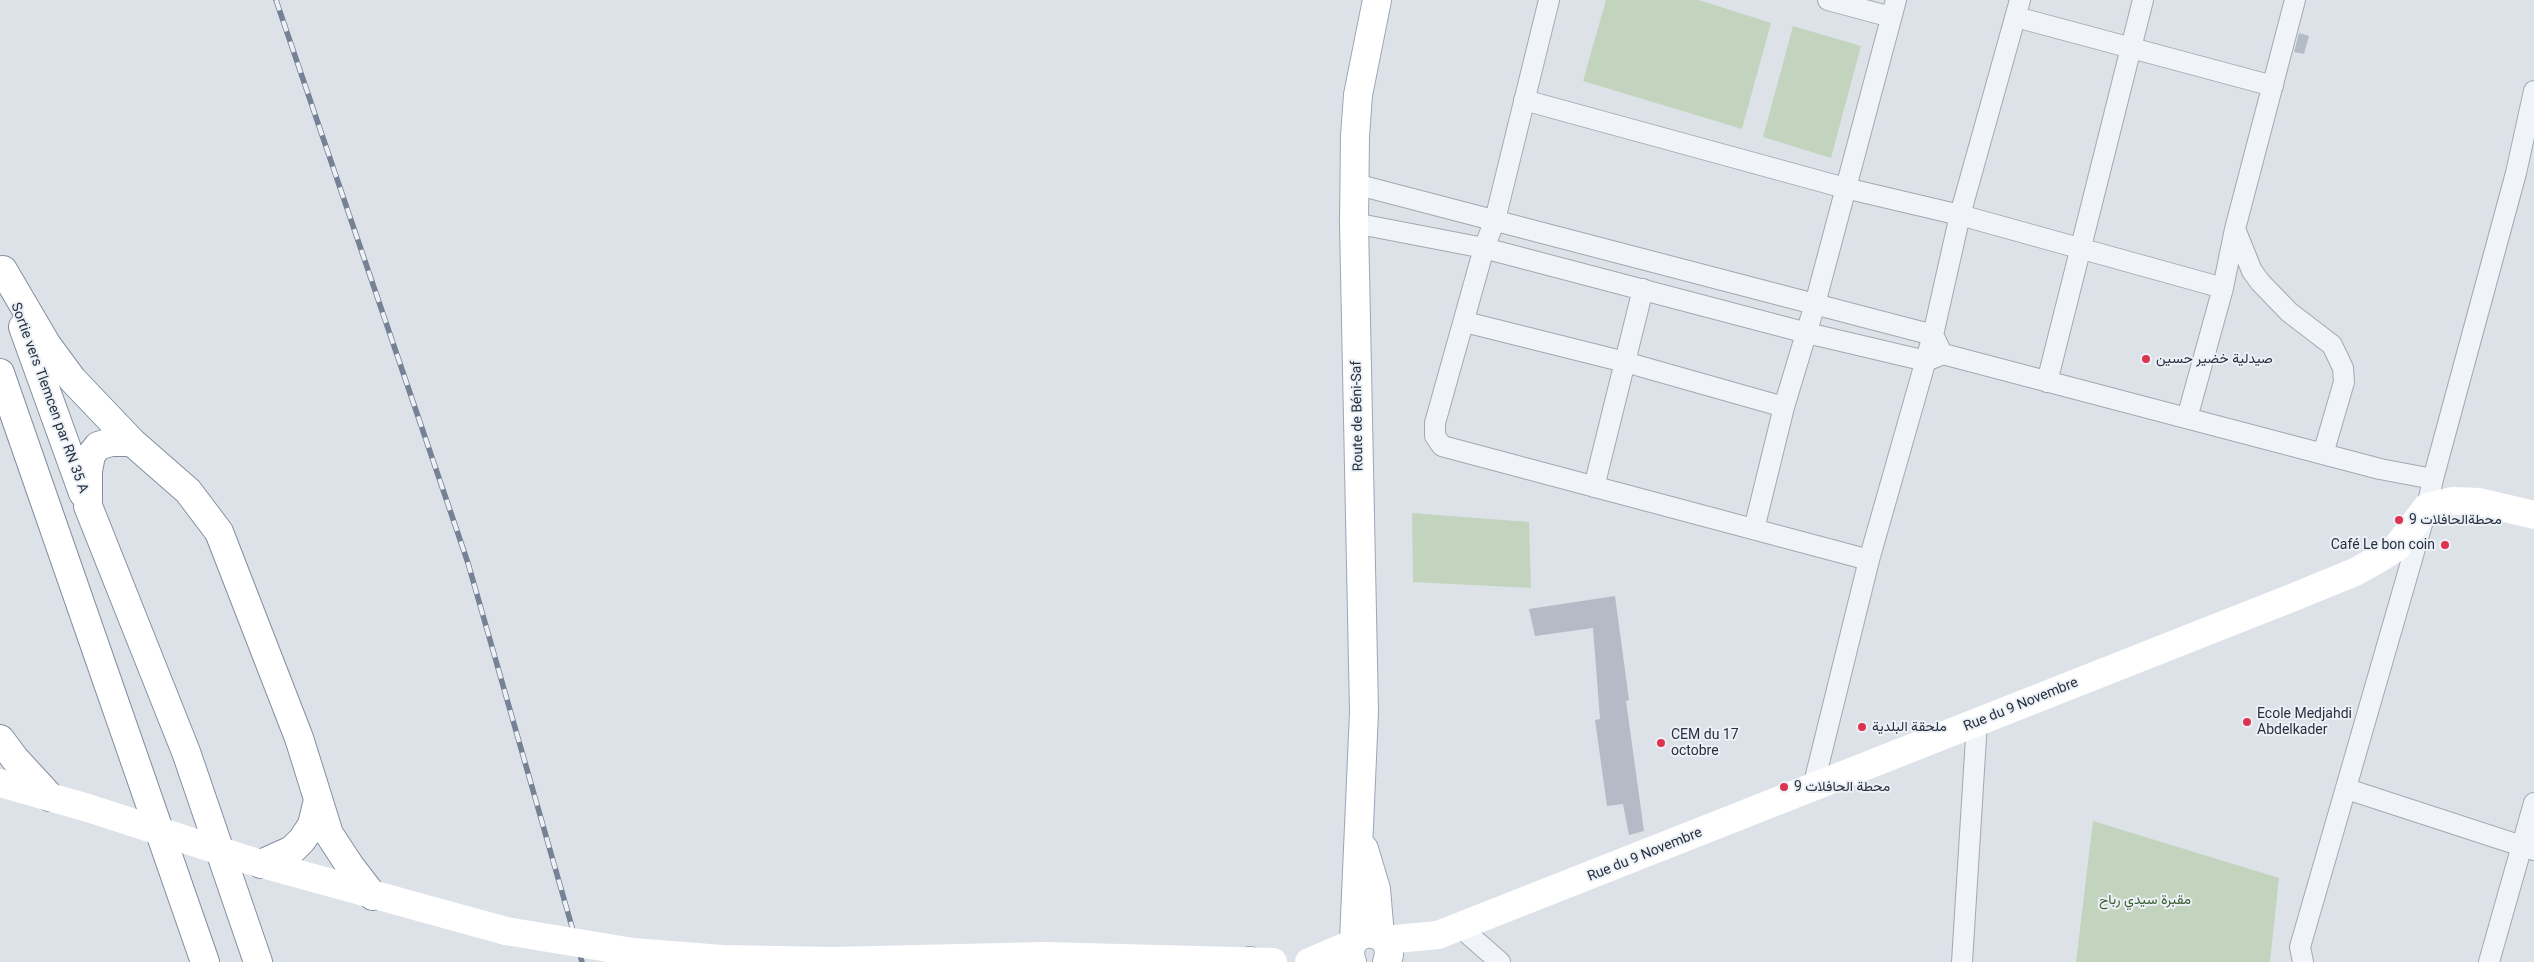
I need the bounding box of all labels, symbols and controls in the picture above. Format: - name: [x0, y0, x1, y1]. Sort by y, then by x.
- street label: Sortie vers Tlemcen par RN 35 A: [7, 301, 91, 495]
- place label: صيدلية خضير حسين: [2156, 351, 2273, 367]
- marker: صيدلية خضير حسين: [2140, 353, 2152, 365]
- street label: Route de Béni-Saf: [1349, 361, 1367, 471]
- place label: محطةالحافلات 9: [2409, 512, 2502, 528]
- marker: محطةالحافلات 9: [2393, 514, 2405, 526]
- place label: Café Le bon coin: [2331, 537, 2435, 553]
- marker: Café Le bon coin: [2439, 539, 2451, 551]
- street label: Rue du 9 Novembre: [1961, 674, 2081, 736]
- place label: Ecole Medjahdi Abdelkader: [2257, 706, 2352, 739]
- marker: Ecole Medjahdi Abdelkader: [2241, 716, 2253, 728]
- place label: ملحقة البلدية: [1872, 719, 1947, 735]
- marker: ملحقة البلدية: [1856, 721, 1868, 733]
- place label: CEM du 17 octobre: [1671, 727, 1739, 760]
- marker: CEM du 17 octobre: [1655, 737, 1667, 749]
- place label: محطة الحافلات 9: [1794, 779, 1890, 795]
- marker: محطة الحافلات 9: [1778, 781, 1790, 793]
- street label: Rue du 9 Novembre: [1585, 824, 1705, 886]
- park label: مقبرة سيدي رباح: [2099, 892, 2191, 908]

